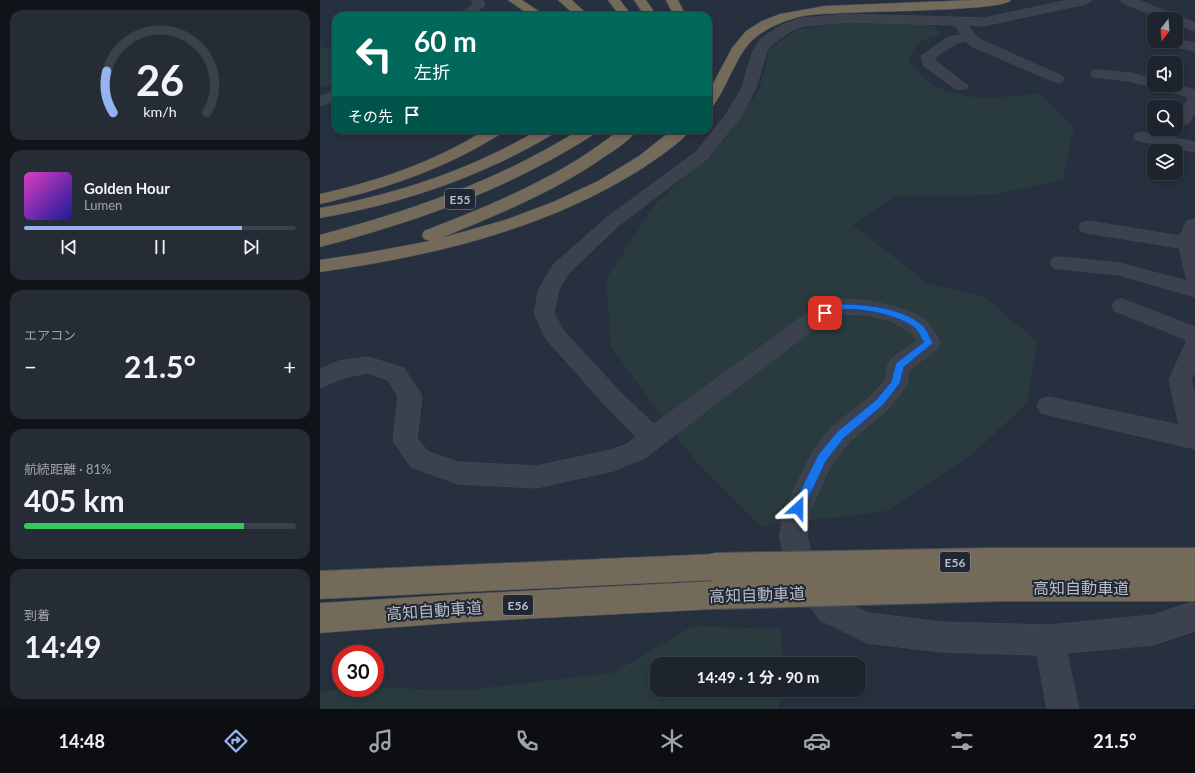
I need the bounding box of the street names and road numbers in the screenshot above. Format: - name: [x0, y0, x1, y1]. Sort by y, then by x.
- road number: E55: [445, 189, 475, 209]
- road number: E56: [940, 552, 970, 572]
- street label: 高知自動車道: [1033, 578, 1129, 597]
- street label: 高知自動車道: [709, 583, 805, 605]
- road number: E56: [503, 595, 533, 615]
- street label: 高知自動車道: [385, 597, 483, 623]

